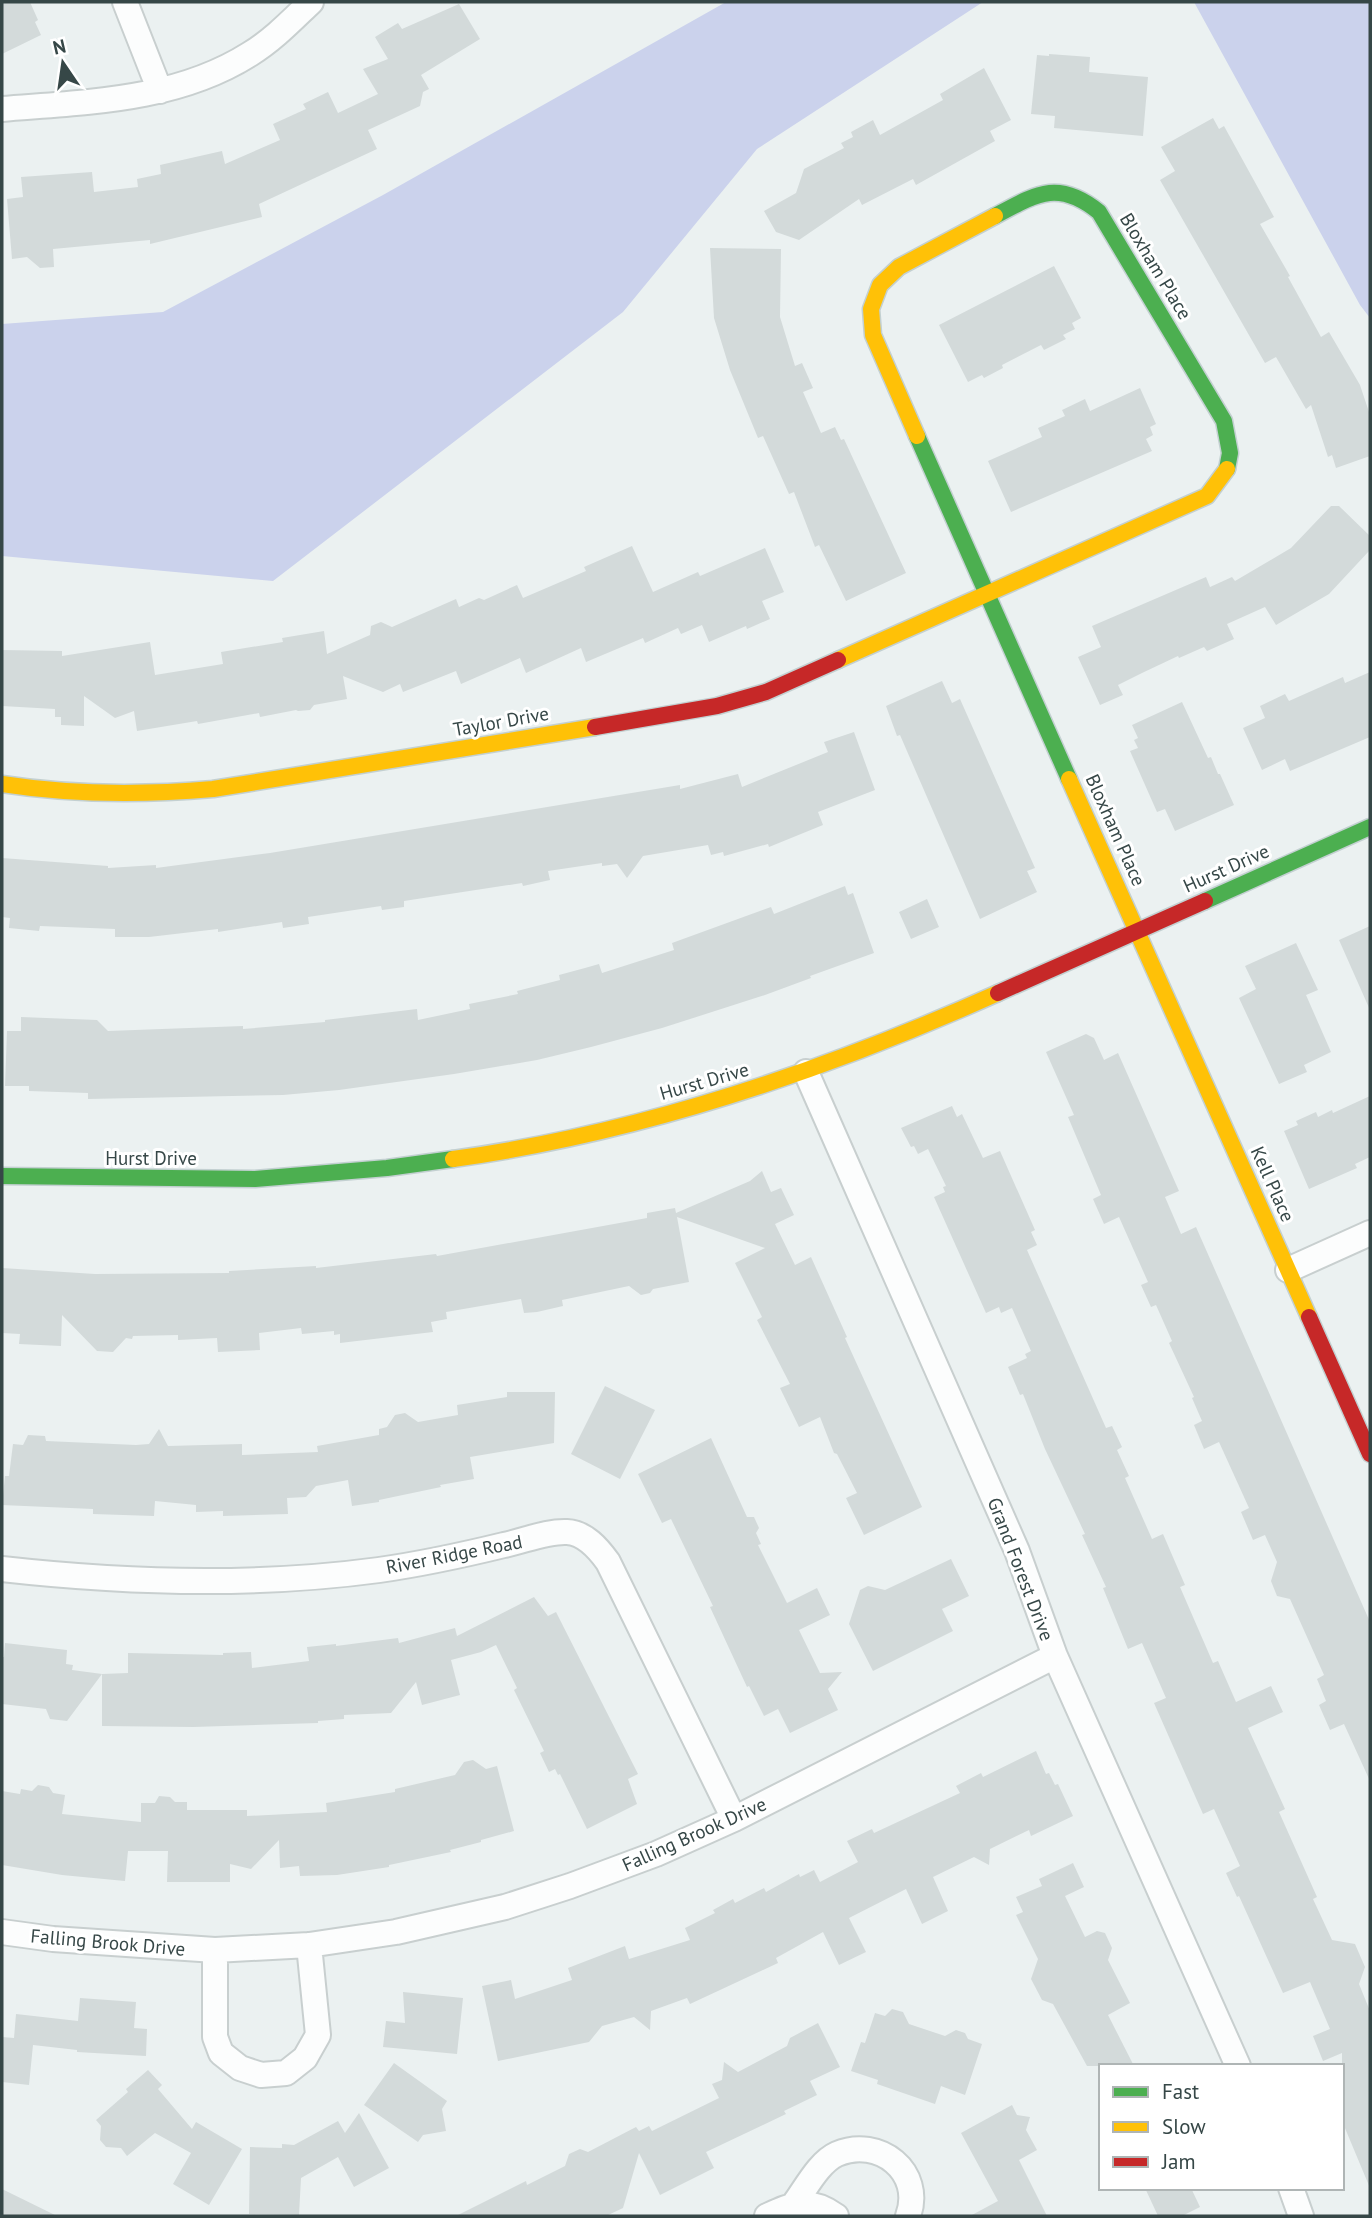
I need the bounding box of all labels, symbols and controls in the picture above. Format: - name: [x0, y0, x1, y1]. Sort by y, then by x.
- north arrow: [28, 28, 98, 98]
- text: N: [50, 33, 68, 60]
- street label: Bloxham Place: [1115, 208, 1197, 324]
- street label: Taylor Drive: [451, 701, 551, 741]
- street label: Bloxham Place: [1081, 770, 1151, 890]
- street label: Hurst Drive: [1179, 838, 1273, 898]
- street label: Hurst Drive: [657, 1057, 751, 1105]
- street label: Kell Place: [1246, 1143, 1300, 1225]
- street label: Hurst Drive: [105, 1146, 197, 1170]
- street label: Grand Forest Drive: [983, 1494, 1059, 1644]
- street label: River Ridge Road: [384, 1529, 524, 1579]
- street label: Falling Brook Drive: [618, 1791, 770, 1877]
- street label: Falling Brook Drive: [30, 1923, 186, 1961]
- legend: [1099, 2064, 1344, 2190]
- text: Fast: [1162, 2078, 1199, 2105]
- text: Slow: [1162, 2113, 1206, 2140]
- text: Jam: [1161, 2148, 1196, 2175]

